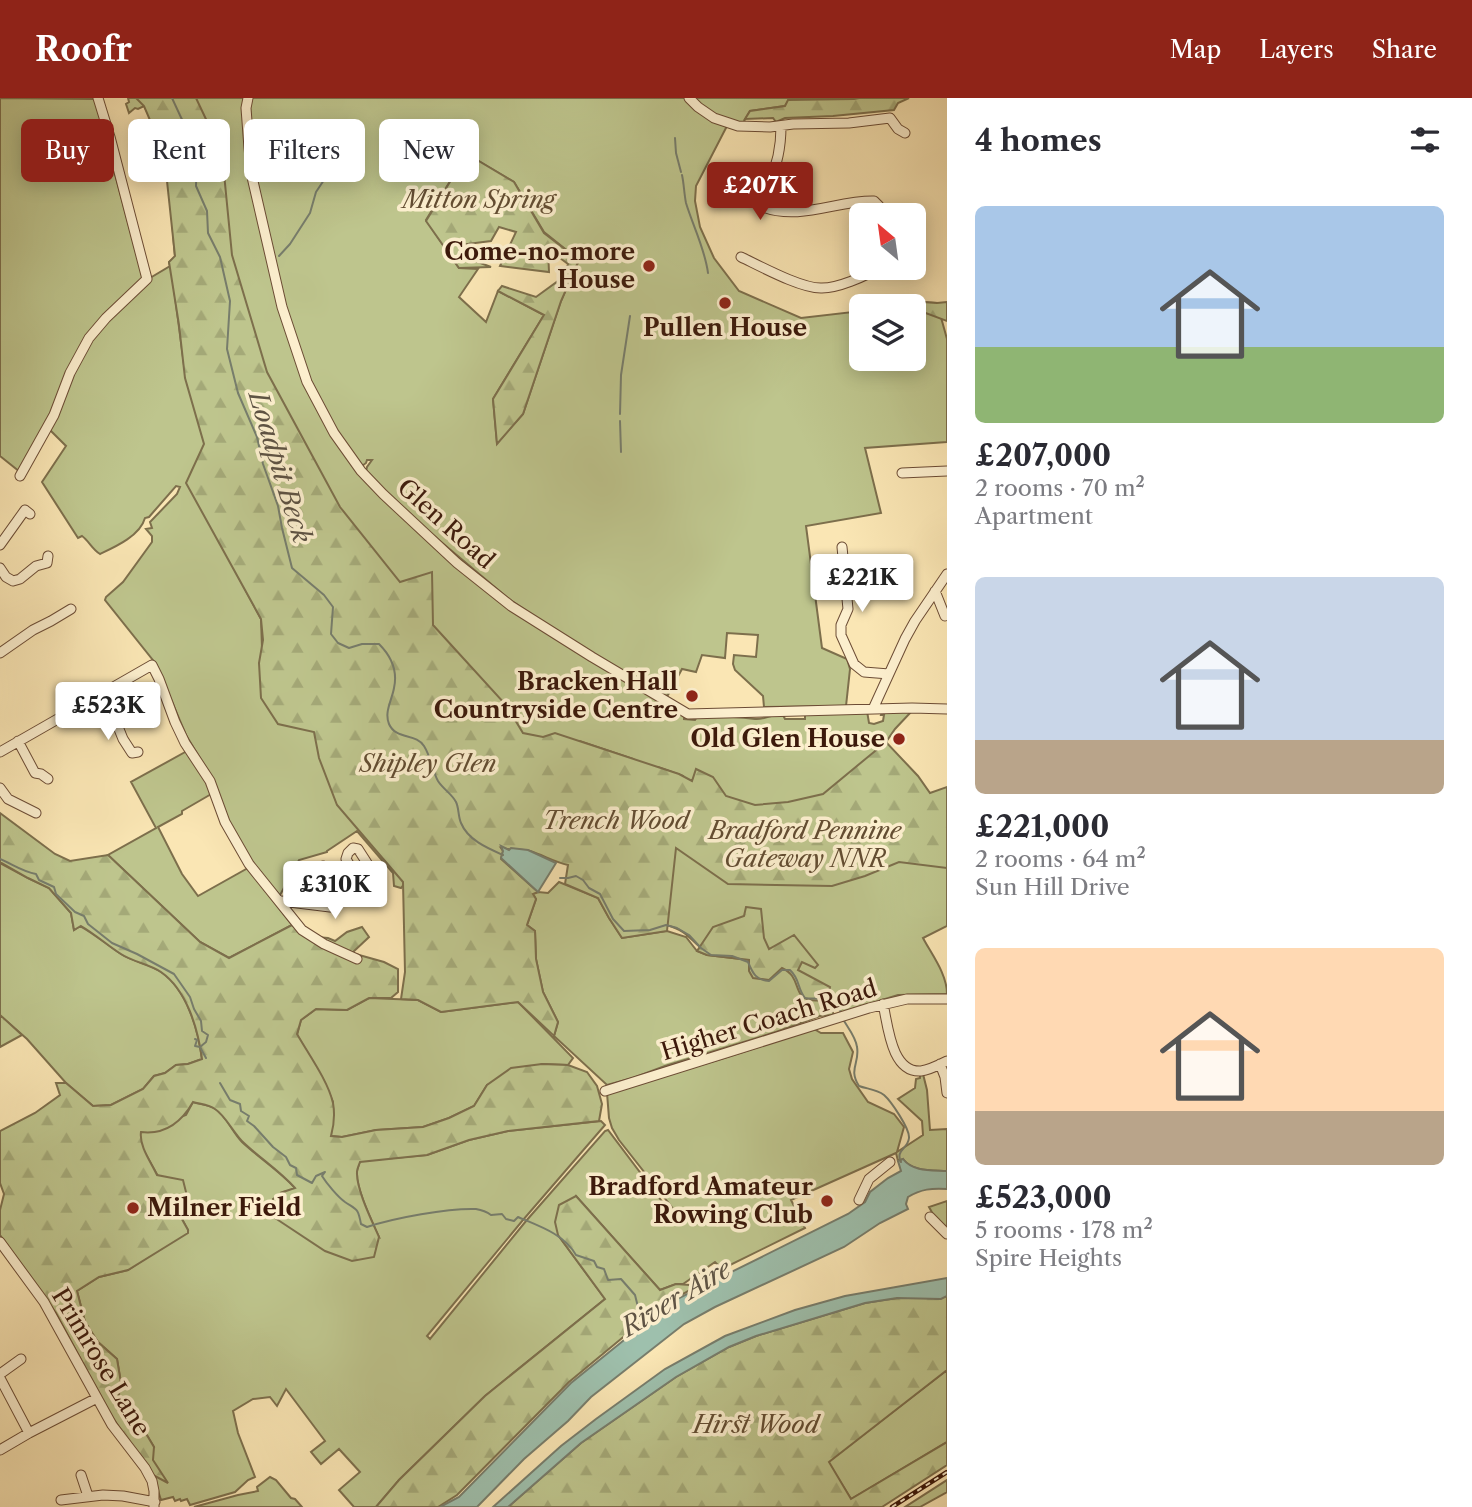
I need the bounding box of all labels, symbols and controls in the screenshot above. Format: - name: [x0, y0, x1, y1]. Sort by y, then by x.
- text: Roofr: [35, 29, 132, 70]
- text: Map: [1170, 35, 1221, 64]
- text: Layers: [1259, 35, 1334, 64]
- text: Share: [1372, 35, 1437, 64]
- chip: Buy: [21, 119, 114, 182]
- chip: Rent: [128, 119, 230, 182]
- chip: Filters: [244, 119, 365, 182]
- chip: New: [379, 119, 479, 182]
- icon: filters: [1406, 121, 1444, 159]
- text: 4 homes: [975, 122, 1102, 159]
- pin: £207K: [711, 162, 809, 222]
- text: £207K: [723, 171, 797, 199]
- park label: Mitton Spring: [400, 185, 558, 214]
- north arrow: [849, 203, 926, 280]
- map controls: [849, 203, 926, 371]
- place label: Come-no-more House: [444, 237, 635, 294]
- icon: home: [1147, 251, 1273, 377]
- marker: Come-no-more House: [641, 258, 657, 274]
- button: layers: [849, 294, 926, 371]
- marker: Pullen House: [717, 295, 733, 311]
- place label: Pullen House: [643, 313, 807, 342]
- water label: Loadpit Beck: [241, 385, 318, 547]
- text: £207,000: [975, 437, 1111, 474]
- street label: Glen Road: [392, 472, 501, 575]
- text: 2 rooms · 70 m²: [975, 474, 1145, 502]
- text: Apartment: [975, 502, 1093, 530]
- pin: £221K: [813, 554, 911, 614]
- text: £221K: [826, 563, 898, 591]
- icon: home: [1147, 622, 1273, 748]
- place label: Bracken Hall Countryside Centre: [434, 667, 678, 724]
- pin: £523K: [59, 682, 157, 742]
- marker: Bracken Hall Countryside Centre: [684, 688, 700, 704]
- text: £523K: [71, 691, 145, 719]
- place label: Old Glen House: [691, 724, 885, 753]
- marker: Old Glen House: [891, 731, 907, 747]
- park label: Shipley Glen: [358, 749, 496, 778]
- park label: Trench Wood: [543, 806, 692, 835]
- text: £221,000: [975, 808, 1109, 845]
- park label: Bradford Pennine Gateway NNR: [707, 816, 903, 873]
- text: 2 rooms · 64 m²: [975, 845, 1146, 873]
- pin: £310K: [286, 862, 384, 921]
- text: £310K: [299, 870, 371, 898]
- text: Sun Hill Drive: [975, 873, 1130, 901]
- street label: Higher Coach Road: [657, 973, 881, 1066]
- icon: home: [1147, 993, 1273, 1119]
- place label: Bradford Amateur Rowing Club: [588, 1172, 813, 1229]
- text: £523,000: [975, 1179, 1112, 1216]
- place label: Milner Field: [147, 1193, 301, 1222]
- marker: Bradford Amateur Rowing Club: [819, 1193, 835, 1209]
- marker: Milner Field: [125, 1200, 141, 1216]
- text: 5 rooms · 178 m²: [975, 1216, 1153, 1244]
- text: Spire Heights: [975, 1244, 1122, 1272]
- water label: River Aire: [613, 1252, 738, 1344]
- street label: Primrose Lane: [46, 1283, 157, 1441]
- park label: Hirst Wood: [691, 1410, 822, 1439]

